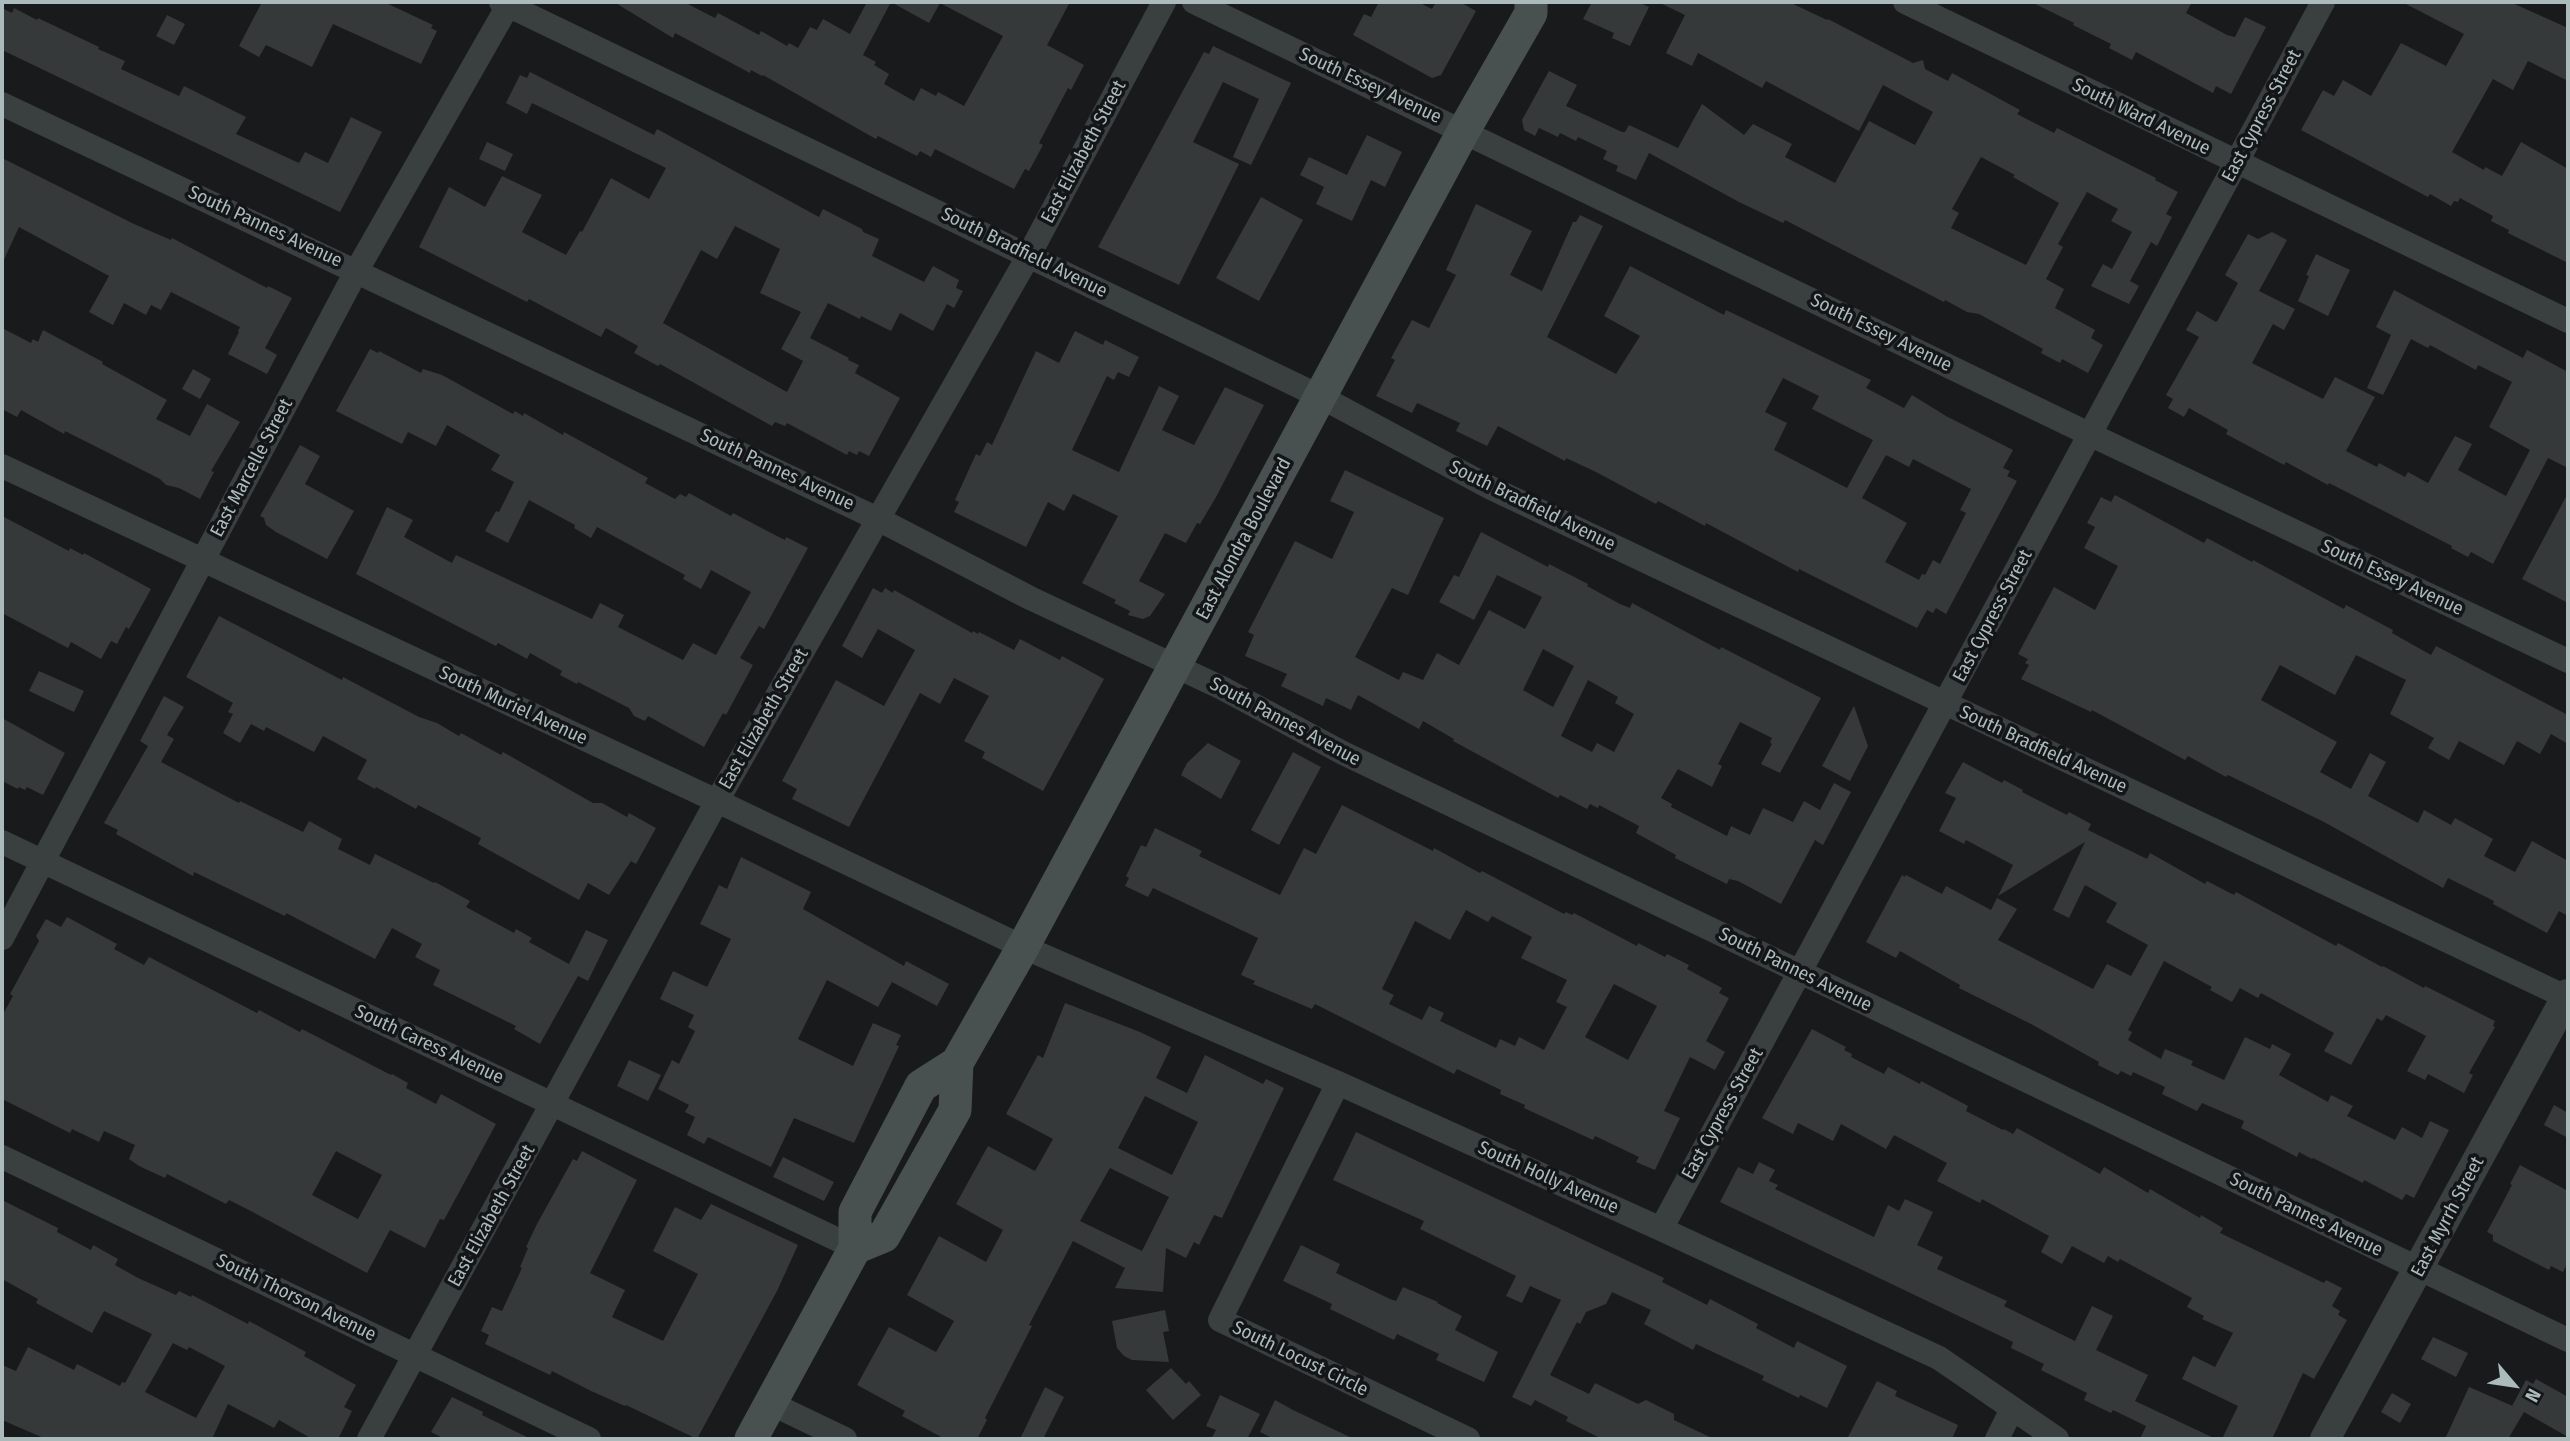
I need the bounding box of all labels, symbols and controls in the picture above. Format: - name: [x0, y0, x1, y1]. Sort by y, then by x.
- street label: South Essey Avenue: [1295, 43, 1445, 129]
- street label: East Cypress Street: [2218, 46, 2306, 186]
- street label: South Ward Avenue: [2068, 74, 2214, 160]
- street label: East Elizabeth Street: [1037, 77, 1131, 227]
- street label: South Pannes Avenue: [184, 181, 346, 273]
- street label: South Bradfield Avenue: [937, 203, 1111, 303]
- street label: South Essey Avenue: [1807, 289, 1955, 377]
- street label: East Marcelle Street: [206, 395, 298, 541]
- street label: South Pannes Avenue: [696, 424, 858, 516]
- street label: East Alondra Boulevard: [1192, 454, 1296, 624]
- street label: South Bradfield Avenue: [1445, 456, 1619, 556]
- street label: South Essey Avenue: [2317, 535, 2467, 621]
- street label: East Cypress Street: [1949, 546, 2037, 686]
- street label: East Elizabeth Street: [714, 645, 814, 793]
- street label: South Muriel Avenue: [435, 662, 591, 750]
- street label: South Pannes Avenue: [1206, 673, 1364, 771]
- street label: South Bradfield Avenue: [1956, 701, 2130, 799]
- street label: South Pannes Avenue: [1715, 923, 1875, 1017]
- street label: South Caress Avenue: [351, 1000, 507, 1090]
- street label: East Cypress Street: [1677, 1044, 1769, 1184]
- street label: South Holly Avenue: [1474, 1137, 1622, 1219]
- street label: East Elizabeth Street: [444, 1141, 540, 1291]
- street label: East Myrrh Street: [2407, 1153, 2489, 1281]
- street label: South Pannes Avenue: [2226, 1168, 2386, 1262]
- street label: South Thorson Avenue: [212, 1249, 380, 1347]
- street label: South Locust Circle: [1229, 1316, 1371, 1402]
- north arrow: [2479, 1350, 2549, 1420]
- text: N: [2520, 1385, 2546, 1406]

